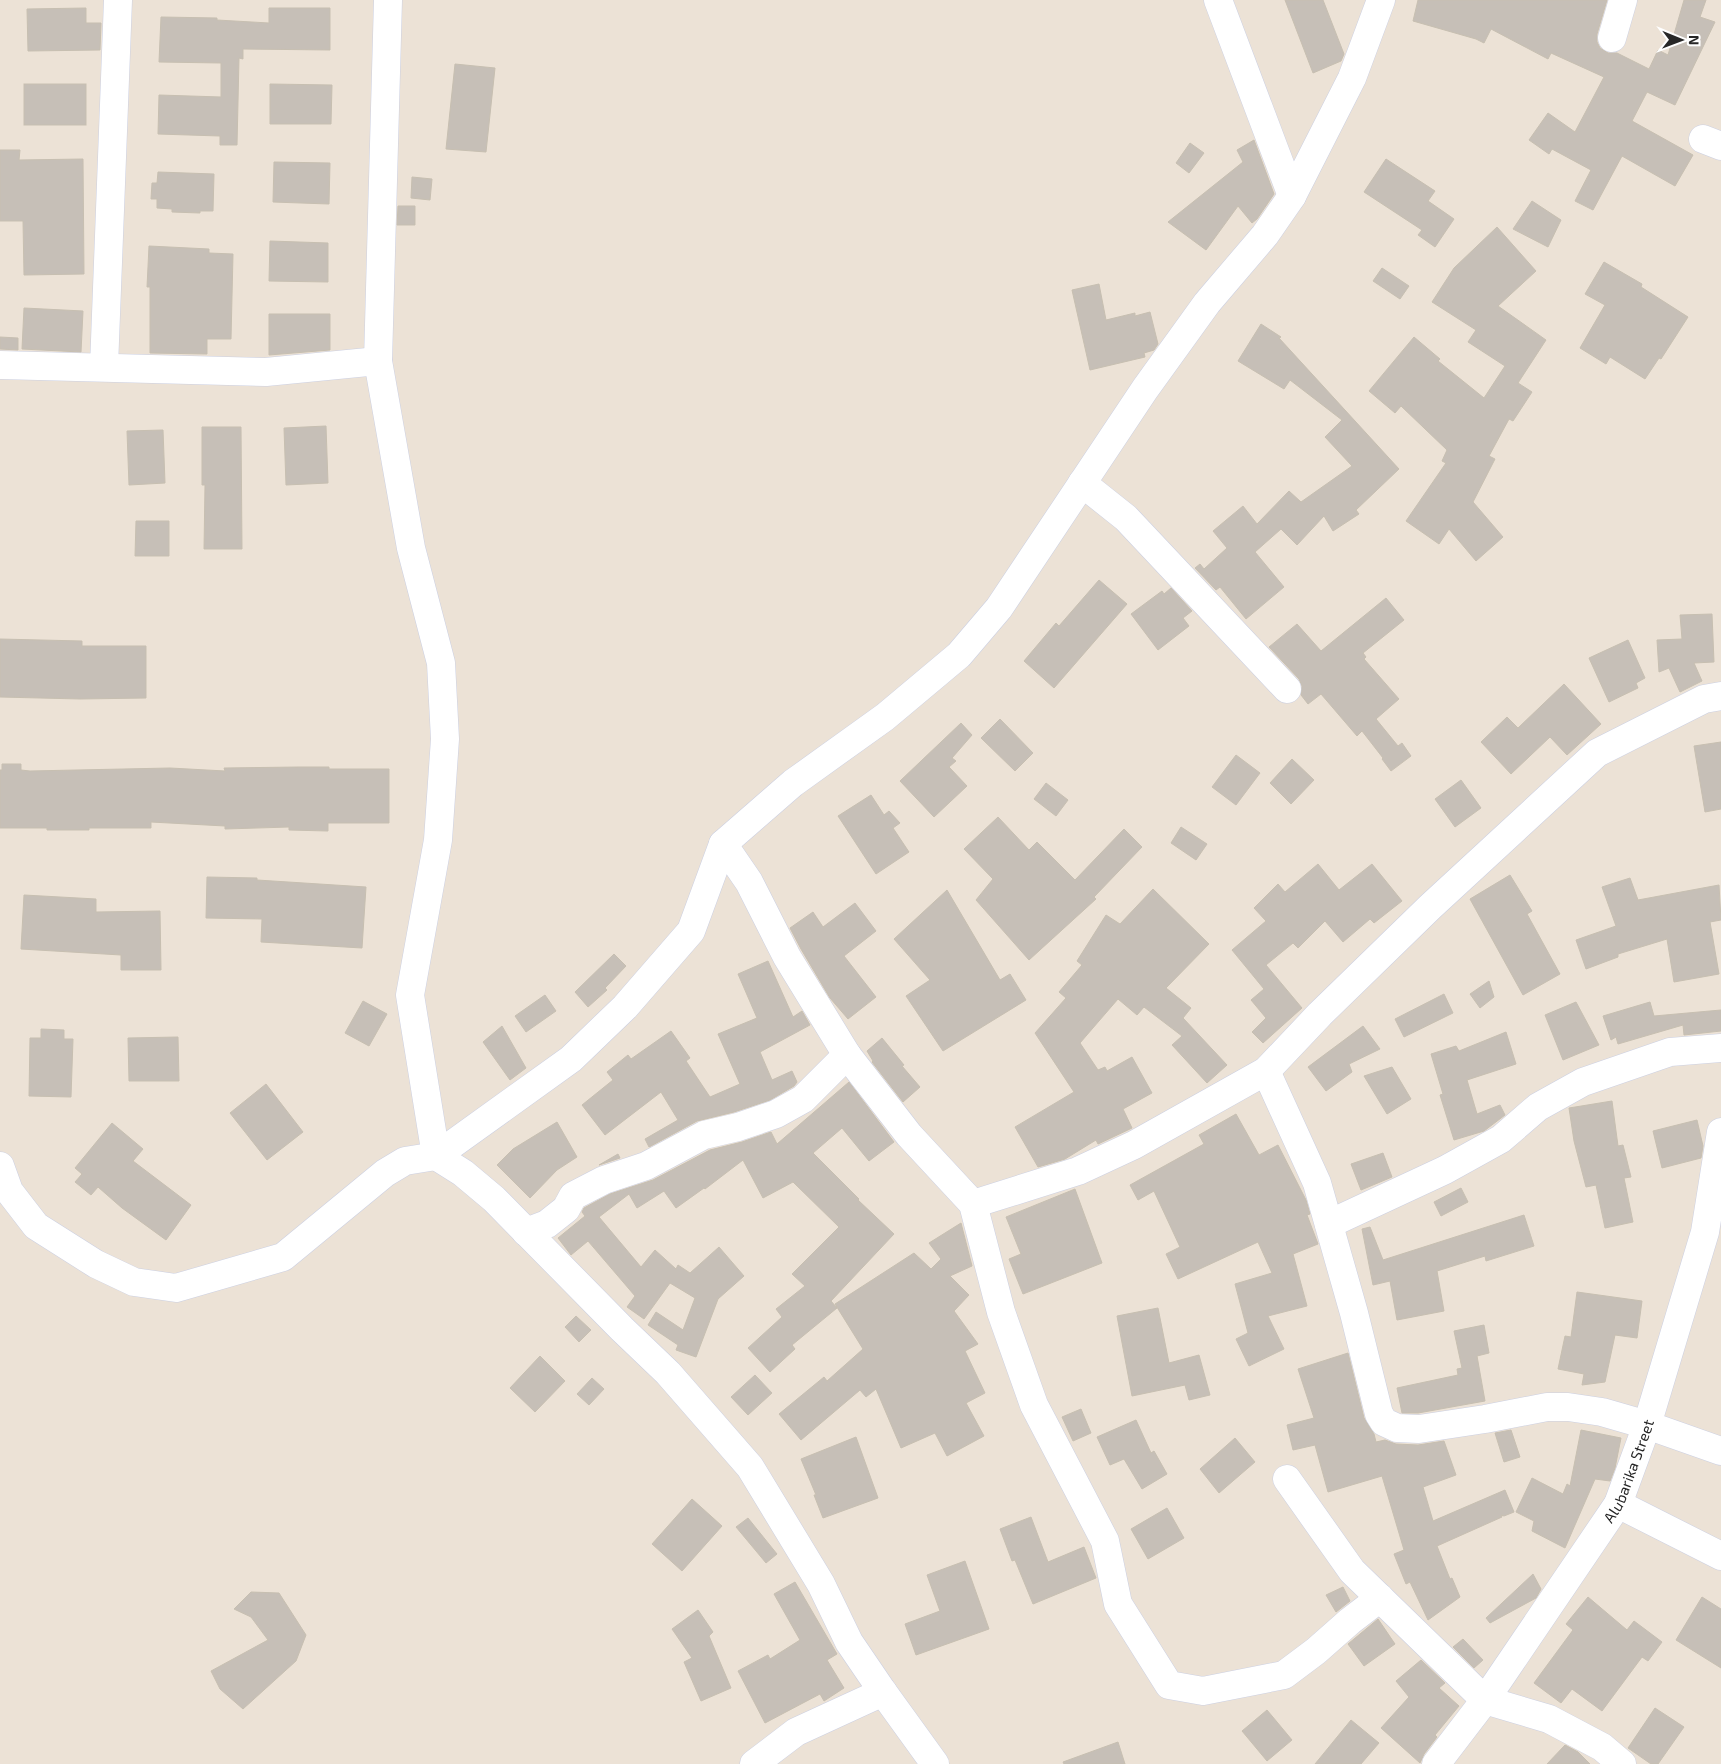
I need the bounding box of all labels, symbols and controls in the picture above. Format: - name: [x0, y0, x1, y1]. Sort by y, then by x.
- north arrow: [1656, 15, 1706, 65]
- text: N: [1686, 35, 1703, 45]
- street label: Alubarika Street: [1599, 1417, 1657, 1526]

